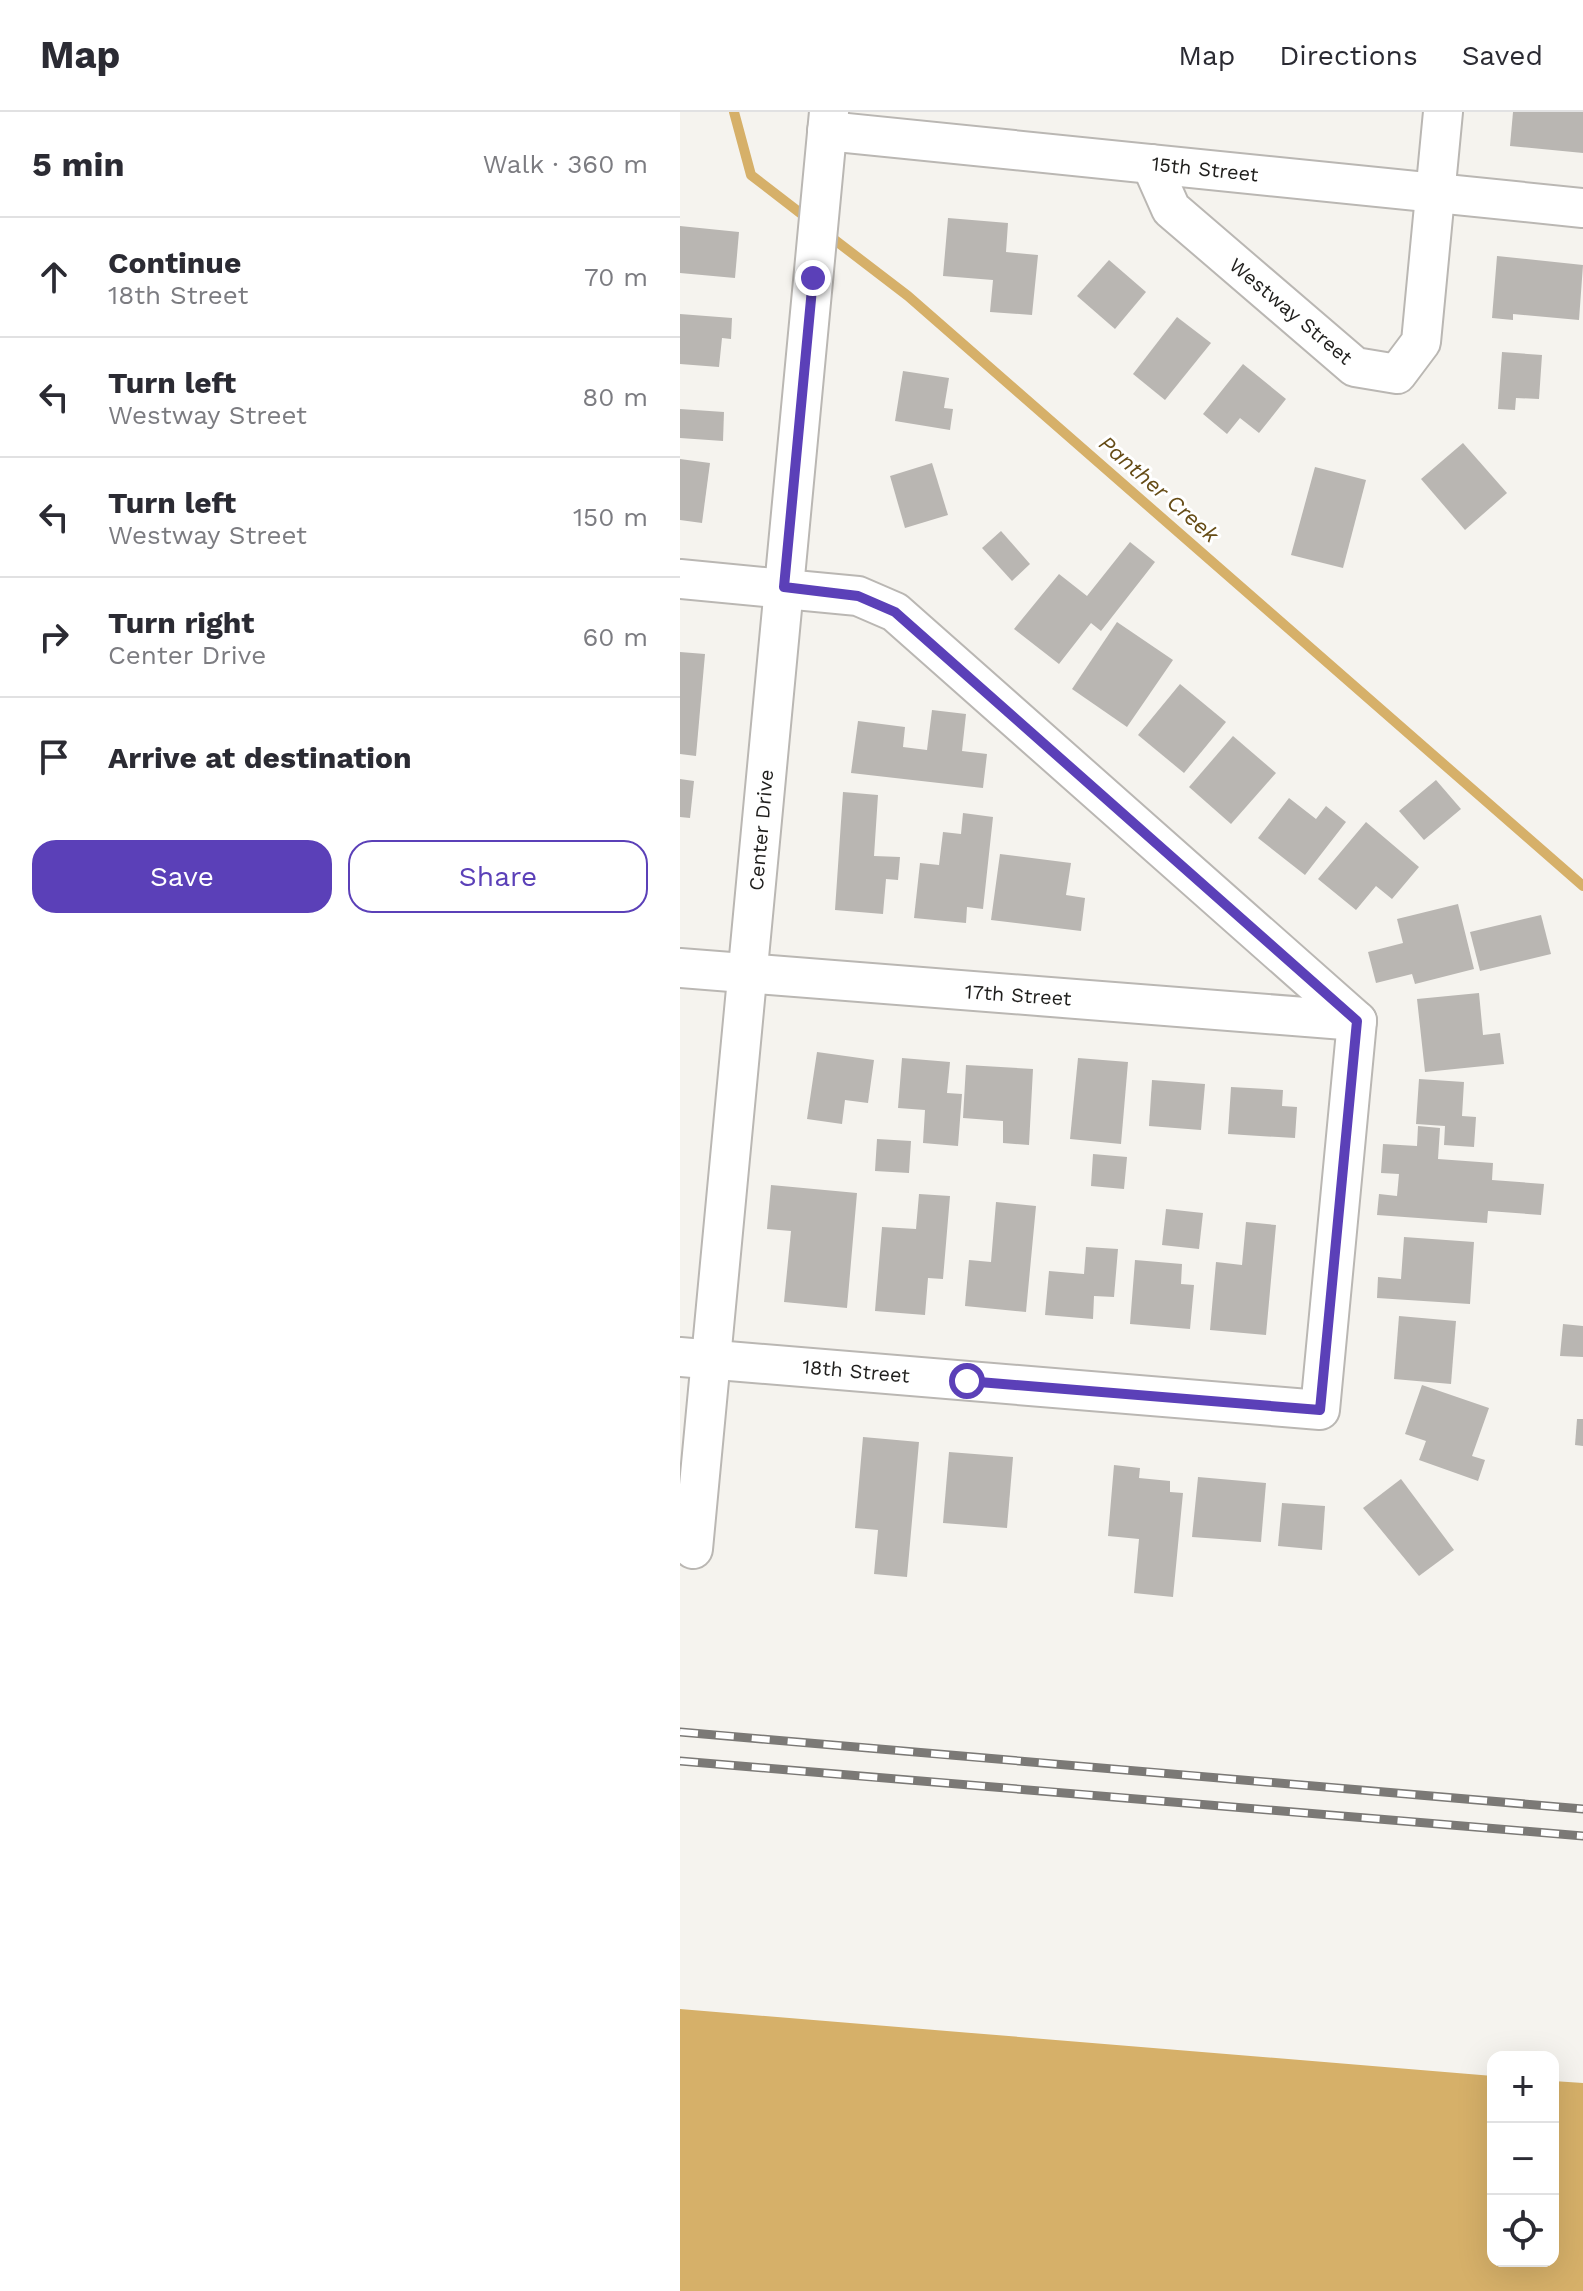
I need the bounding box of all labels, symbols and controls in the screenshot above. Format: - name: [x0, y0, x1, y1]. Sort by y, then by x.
- text: Map: [40, 33, 120, 77]
- text: Map: [1178, 39, 1235, 72]
- text: Directions: [1279, 39, 1418, 72]
- text: Saved: [1462, 39, 1543, 72]
- text: 5 min: [32, 144, 125, 184]
- text: Walk · 360 m: [483, 149, 648, 179]
- street label: 15th Street: [1150, 151, 1260, 187]
- text: Continue: [108, 245, 241, 280]
- street label: Westway Street: [1225, 253, 1358, 370]
- icon: ahead: [32, 255, 76, 299]
- route end: [795, 260, 831, 296]
- text: 70 m: [584, 262, 648, 292]
- text: 18th Street: [108, 280, 248, 310]
- text: Turn left: [108, 365, 236, 400]
- icon: left: [32, 375, 76, 419]
- text: 80 m: [582, 382, 648, 412]
- text: Westway Street: [108, 400, 307, 430]
- water label: Panther Creek: [1094, 430, 1224, 548]
- text: Turn left: [108, 485, 236, 520]
- icon: left: [32, 495, 76, 539]
- text: 150 m: [573, 502, 648, 532]
- text: Westway Street: [108, 520, 307, 550]
- text: Turn right: [108, 605, 254, 640]
- icon: right: [32, 615, 76, 659]
- text: 60 m: [582, 622, 648, 652]
- text: Center Drive: [108, 640, 266, 670]
- icon: arrive: [32, 735, 76, 779]
- text: Arrive at destination: [108, 740, 412, 775]
- street label: Center Drive: [744, 768, 778, 892]
- button: Save: [32, 840, 332, 913]
- button: Share: [348, 840, 648, 913]
- street label: 17th Street: [964, 979, 1073, 1011]
- street label: 18th Street: [801, 1354, 911, 1388]
- route start: [949, 1363, 985, 1399]
- map controls: [1487, 2051, 1559, 2267]
- button: +: [1487, 2051, 1559, 2123]
- button: −: [1487, 2123, 1559, 2195]
- button: locate: [1487, 2195, 1559, 2267]

